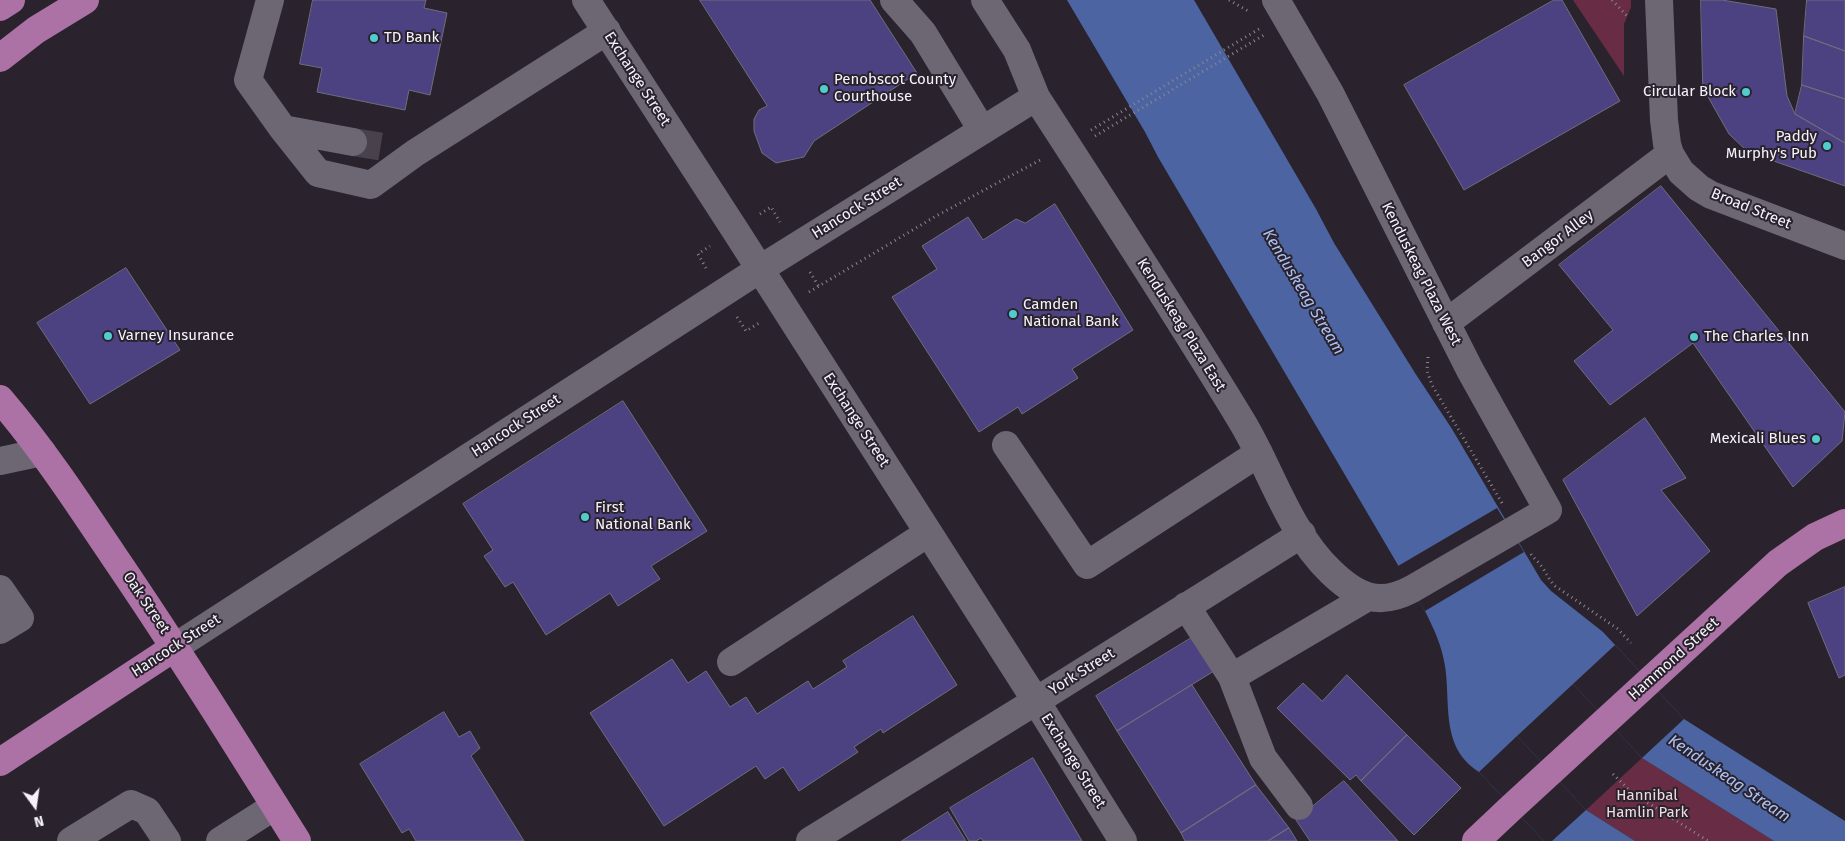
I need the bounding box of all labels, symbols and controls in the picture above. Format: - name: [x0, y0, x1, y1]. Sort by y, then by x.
- place label: TD Bank: [384, 29, 439, 47]
- street label: Exchange Street: [600, 29, 674, 129]
- marker: TD Bank: [368, 32, 380, 44]
- place label: Penobscot County Courthouse: [834, 71, 956, 106]
- marker: Penobscot County Courthouse: [818, 83, 830, 95]
- place label: Circular Block: [1643, 83, 1736, 101]
- marker: Circular Block: [1740, 86, 1752, 98]
- place label: Paddy Murphy's Pub: [1726, 128, 1817, 163]
- marker: Paddy Murphy's Pub: [1821, 140, 1833, 152]
- street label: Hancock Street: [809, 173, 905, 243]
- street label: Broad Street: [1708, 185, 1794, 233]
- street label: Kenduskeag Plaza West: [1377, 200, 1465, 348]
- street label: Bangor Alley: [1519, 206, 1597, 272]
- water label: Kenduskeag Stream: [1258, 226, 1348, 358]
- street label: Kenduskeag Plaza East: [1133, 255, 1229, 395]
- place label: Camden National Bank: [1023, 296, 1119, 331]
- marker: Camden National Bank: [1007, 308, 1019, 320]
- place label: Varney Insurance: [118, 327, 234, 345]
- place label: The Charles Inn: [1704, 328, 1809, 346]
- marker: Varney Insurance: [102, 330, 114, 342]
- marker: The Charles Inn: [1688, 331, 1700, 343]
- street label: Exchange Street: [819, 370, 893, 470]
- street label: Hancock Street: [468, 391, 564, 461]
- place label: Mexicali Blues: [1710, 430, 1806, 448]
- marker: Mexicali Blues: [1810, 433, 1822, 445]
- place label: First National Bank: [595, 499, 691, 534]
- marker: First National Bank: [579, 511, 591, 523]
- street label: Oak Street: [119, 569, 173, 637]
- street label: Hancock Street: [128, 611, 224, 681]
- street label: Hammond Street: [1625, 614, 1723, 704]
- street label: York Street: [1046, 645, 1118, 699]
- street label: Exchange Street: [1037, 710, 1109, 812]
- water label: Kenduskeag Stream: [1664, 731, 1794, 827]
- north arrow: [10, 781, 60, 831]
- park label: Hannibal Hamlin Park: [1606, 787, 1688, 822]
- text: N: [32, 812, 45, 830]

